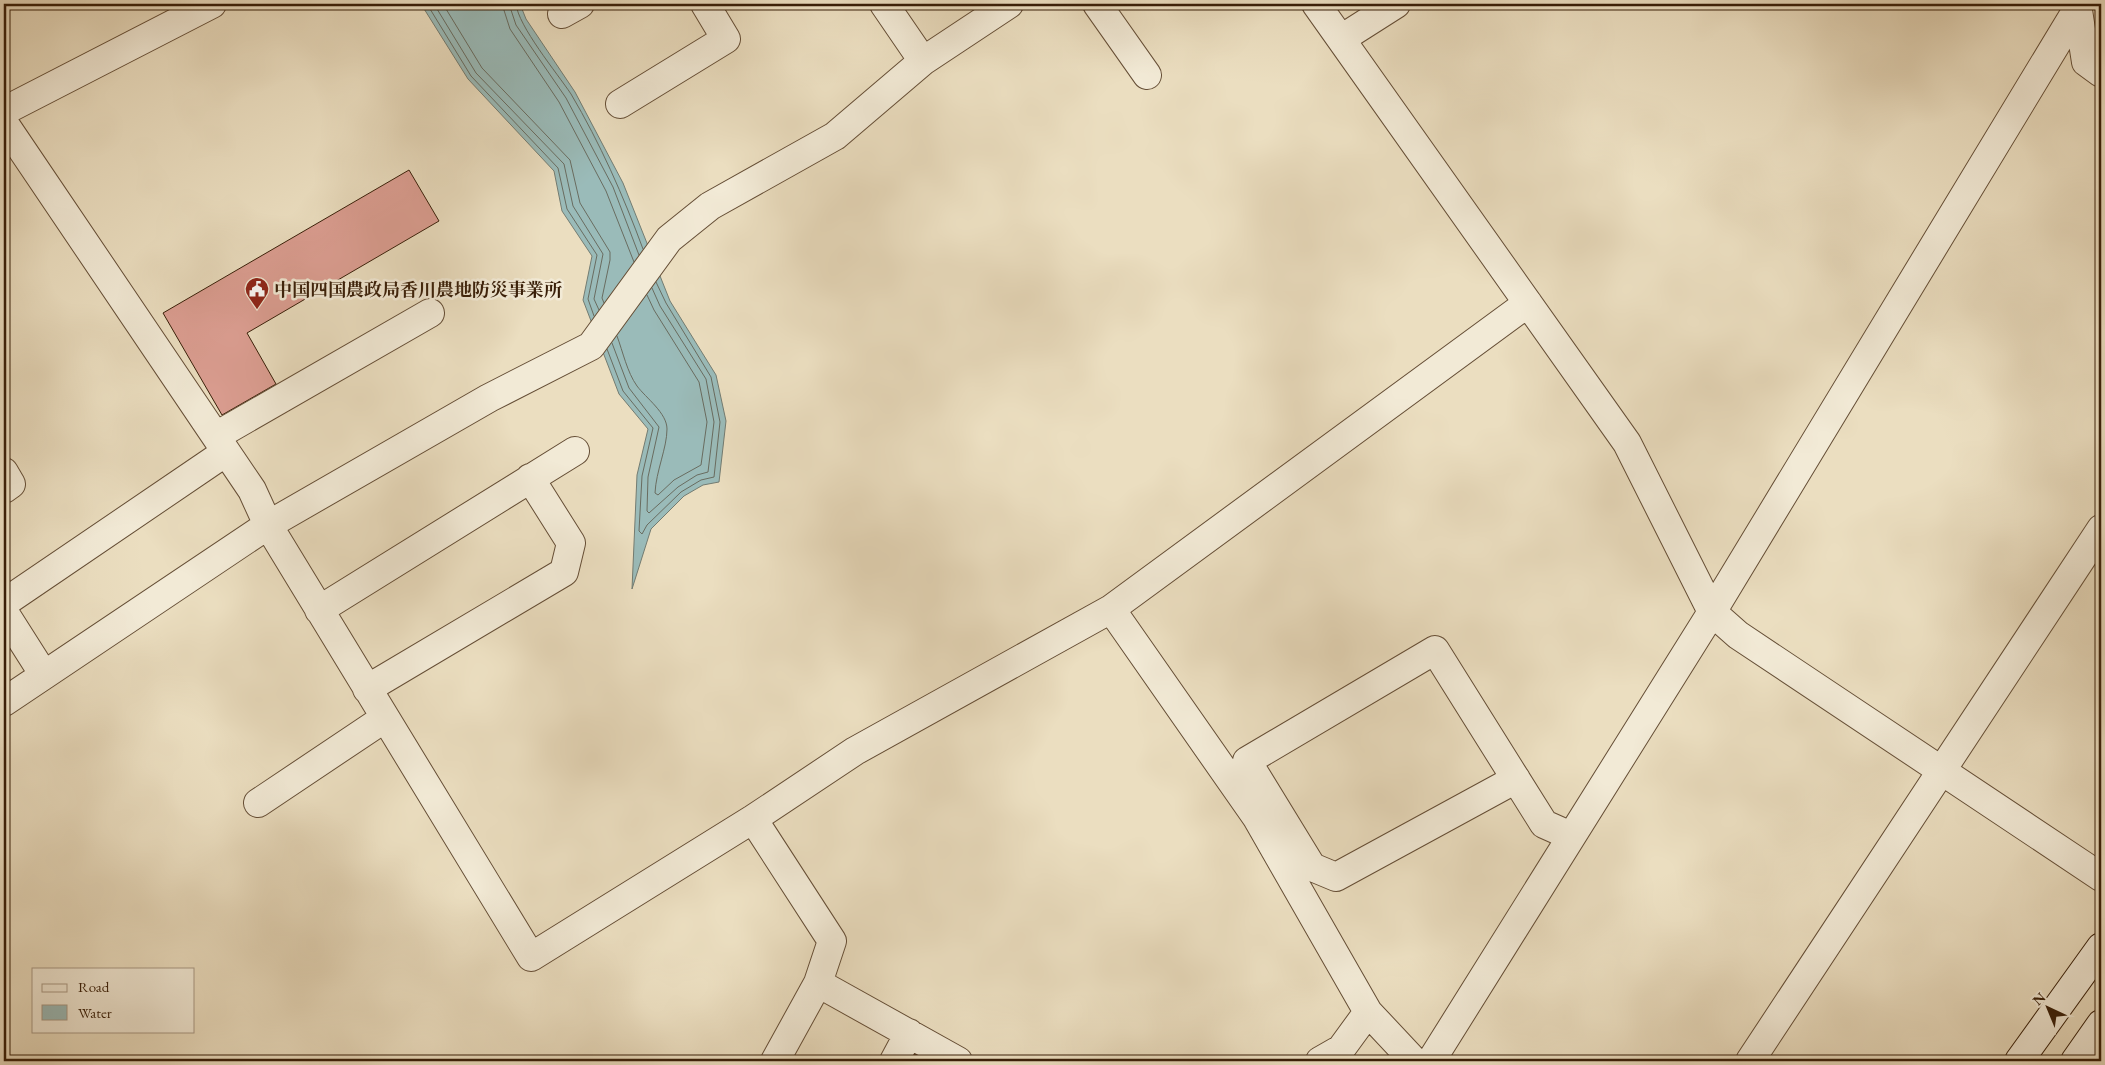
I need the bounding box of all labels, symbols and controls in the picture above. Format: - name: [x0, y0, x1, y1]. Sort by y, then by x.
- public building icon: 中国四国農政局香川農地防災事業所: [244, 276, 270, 310]
- place label: 中国四国農政局香川農地防災事業所: [274, 278, 562, 301]
- legend: [32, 968, 195, 1032]
- text: Road: [78, 977, 110, 996]
- north arrow: [2022, 982, 2072, 1032]
- text: N: [2029, 988, 2050, 1009]
- text: Water: [78, 1003, 112, 1022]

